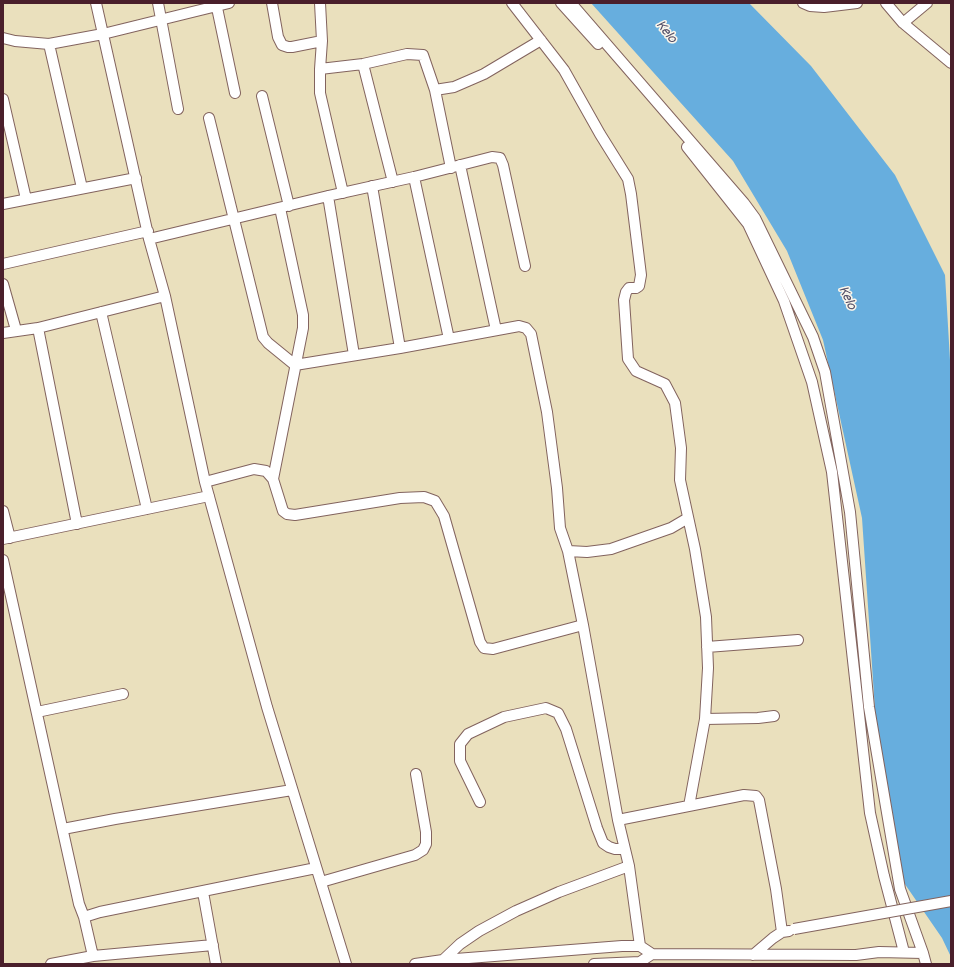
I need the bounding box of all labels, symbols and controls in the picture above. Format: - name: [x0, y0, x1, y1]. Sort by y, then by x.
- water label: Kelo: [652, 18, 680, 46]
- water label: Kelo: [835, 284, 859, 312]

